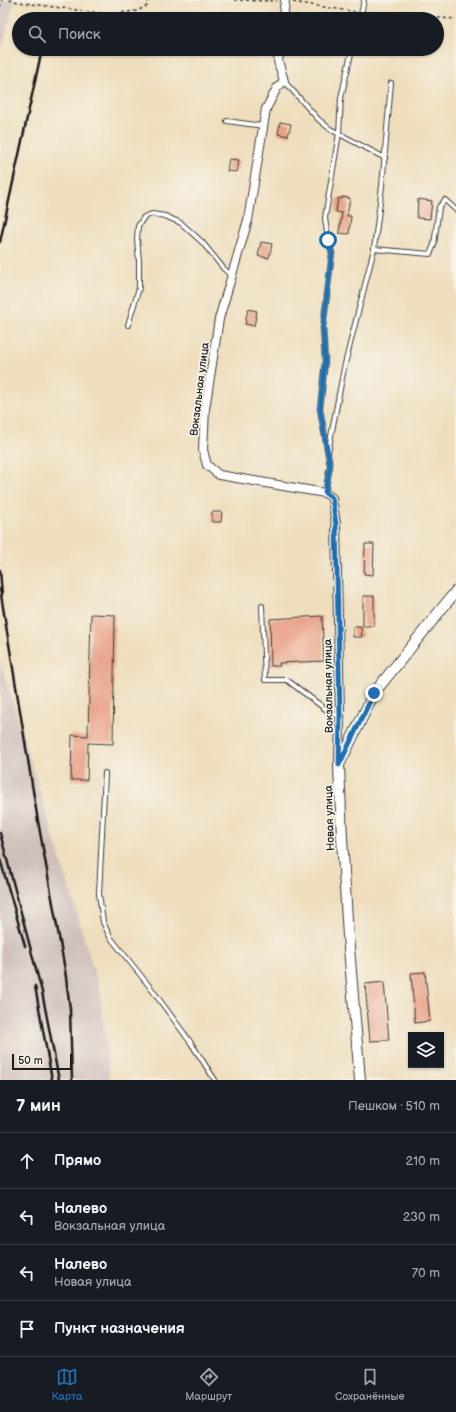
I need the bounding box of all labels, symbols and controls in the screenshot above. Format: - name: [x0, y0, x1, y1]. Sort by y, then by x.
- search box: [12, 12, 444, 56]
- icon: search: [26, 23, 48, 45]
- text: Поиск: [58, 25, 101, 44]
- route start: [319, 231, 337, 249]
- street label: Вокзальная улица: [187, 341, 212, 437]
- street label: Вокзальная улица: [321, 638, 336, 733]
- route end: [365, 684, 383, 702]
- street label: Новая улица: [322, 784, 337, 851]
- map controls: [408, 1032, 444, 1068]
- button: layers: [408, 1032, 444, 1068]
- scale bar: [12, 1052, 72, 1071]
- text: 50 m: [18, 1054, 43, 1067]
- text: 7 мин: [16, 1096, 61, 1116]
- text: Пешком · 510 m: [348, 1098, 440, 1114]
- icon: ahead: [16, 1150, 38, 1172]
- text: Прямо: [54, 1151, 101, 1170]
- text: 210 m: [406, 1153, 440, 1169]
- text: Налево: [54, 1199, 107, 1218]
- icon: left: [16, 1206, 38, 1228]
- text: 230 m: [403, 1209, 440, 1225]
- text: Вокзальная улица: [54, 1218, 165, 1234]
- text: Налево: [54, 1255, 107, 1274]
- icon: left: [16, 1262, 38, 1284]
- text: 70 m: [412, 1265, 440, 1281]
- text: Новая улица: [54, 1274, 132, 1290]
- icon: arrive: [16, 1318, 38, 1340]
- text: Пункт назначения: [54, 1319, 185, 1338]
- tab: Карта: [51, 1366, 82, 1403]
- tab: Маршрут: [185, 1366, 232, 1403]
- tab: Сохранённые: [335, 1366, 405, 1403]

